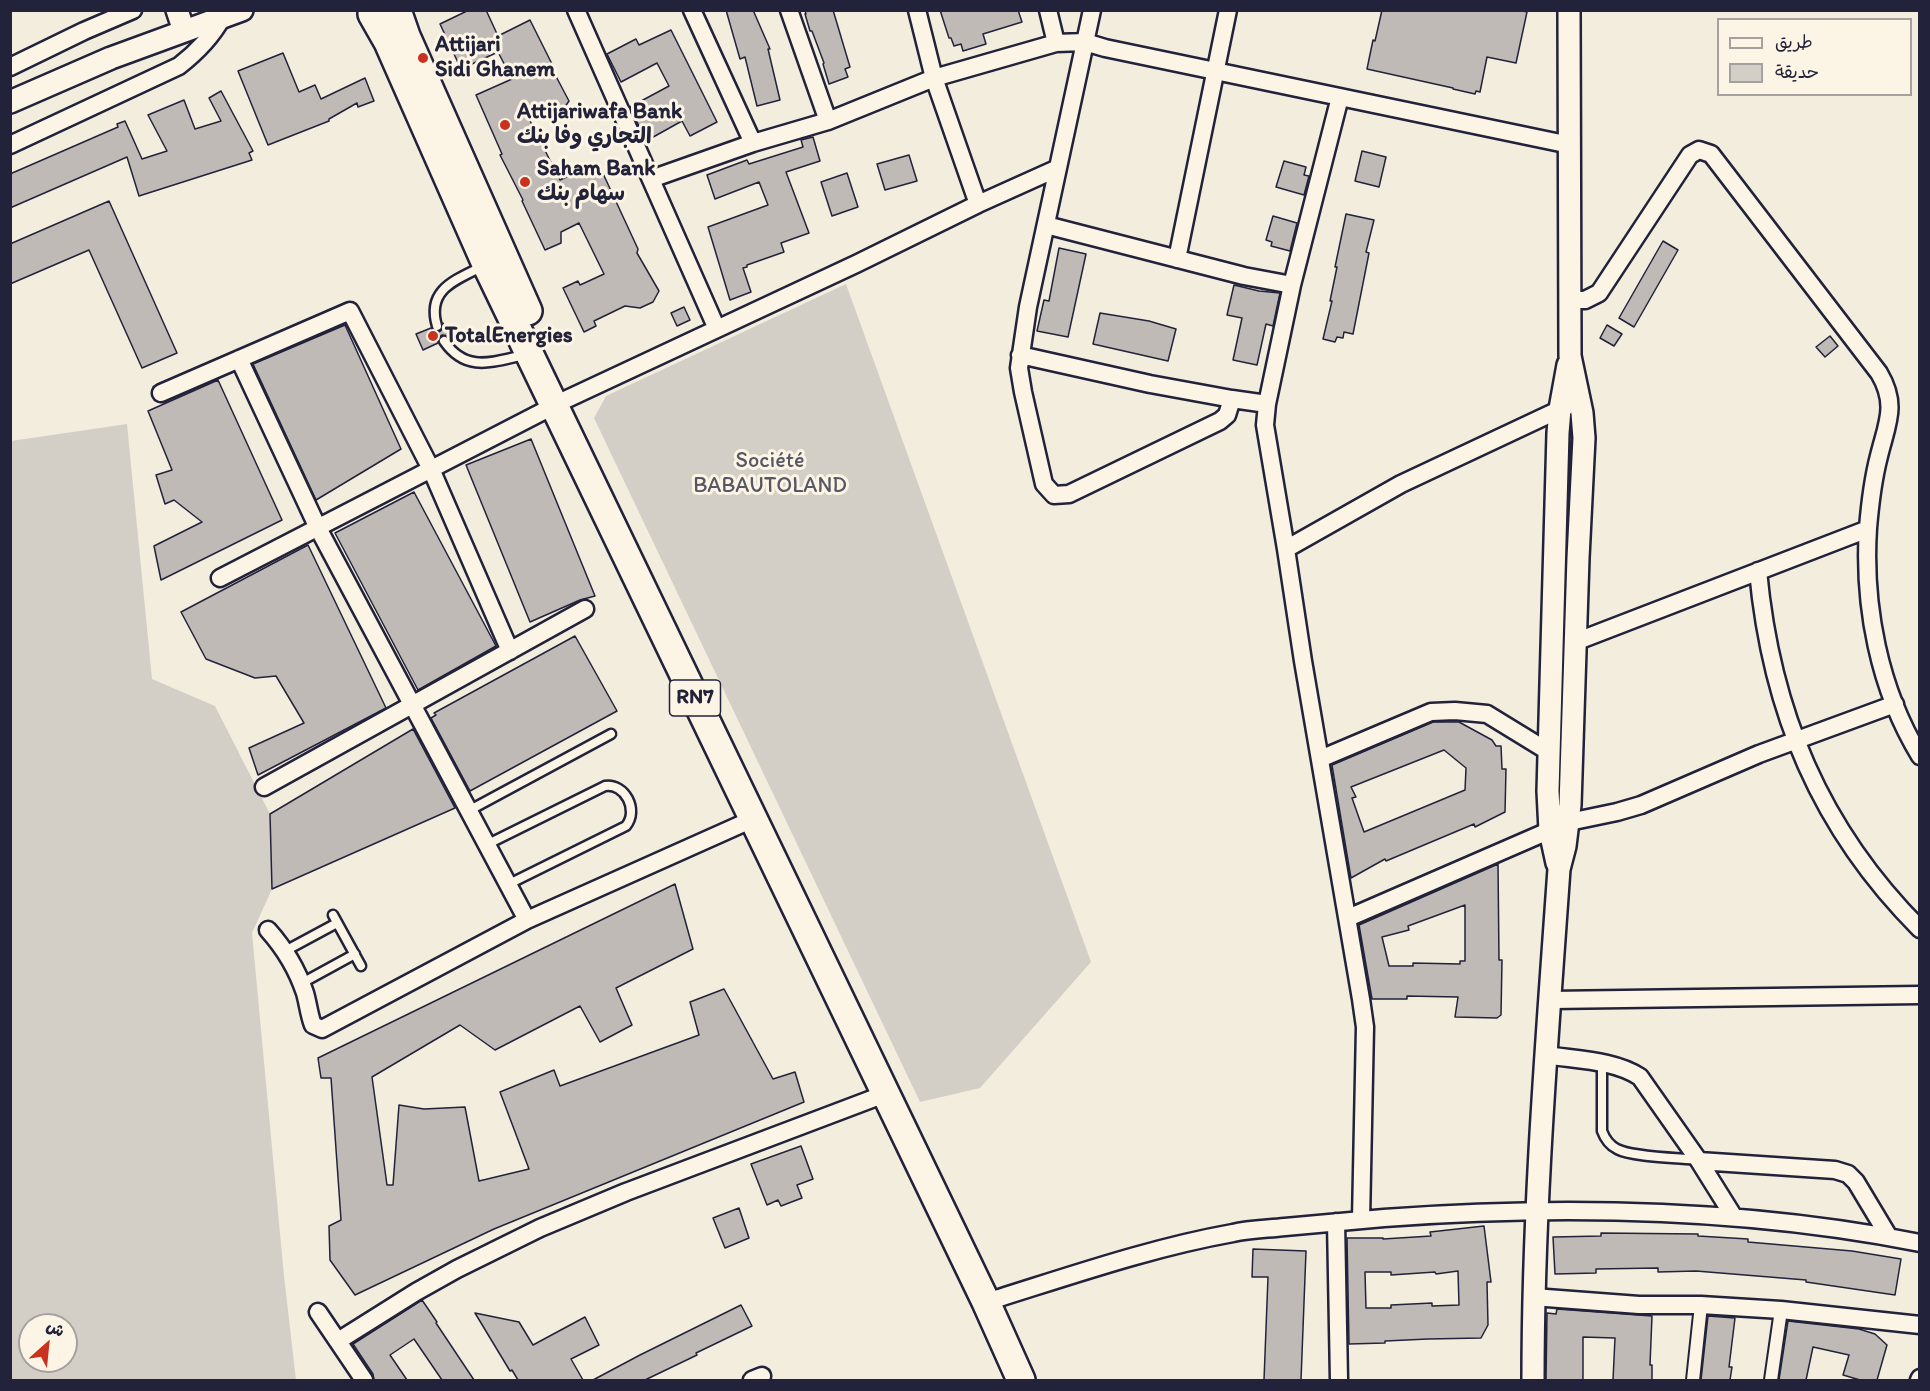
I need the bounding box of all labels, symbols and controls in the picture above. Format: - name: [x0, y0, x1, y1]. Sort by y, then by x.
- legend: [1717, 18, 1912, 96]
- text: طريق: [1775, 31, 1813, 53]
- place label: Attijari Sidi Ghanem: [435, 32, 555, 84]
- marker: Attijari Sidi Ghanem: [416, 51, 430, 65]
- text: حديقة: [1775, 61, 1819, 83]
- place label: Attijariwafa Bank التجاري وفا بنك: [517, 99, 682, 150]
- marker: Attijariwafa Bank التجاري وفا بنك: [498, 118, 512, 132]
- place label: Saham Bank سهام بنك: [537, 156, 655, 208]
- marker: Saham Bank سهام بنك: [518, 175, 532, 189]
- place label: TotalEnergies: [445, 323, 573, 349]
- marker: TotalEnergies: [426, 329, 440, 343]
- park label: Société BABAUTOLAND: [693, 448, 847, 500]
- road number: RN7: [670, 680, 720, 716]
- north arrow: [18, 1313, 78, 1373]
- text: ش: [43, 1316, 68, 1341]

